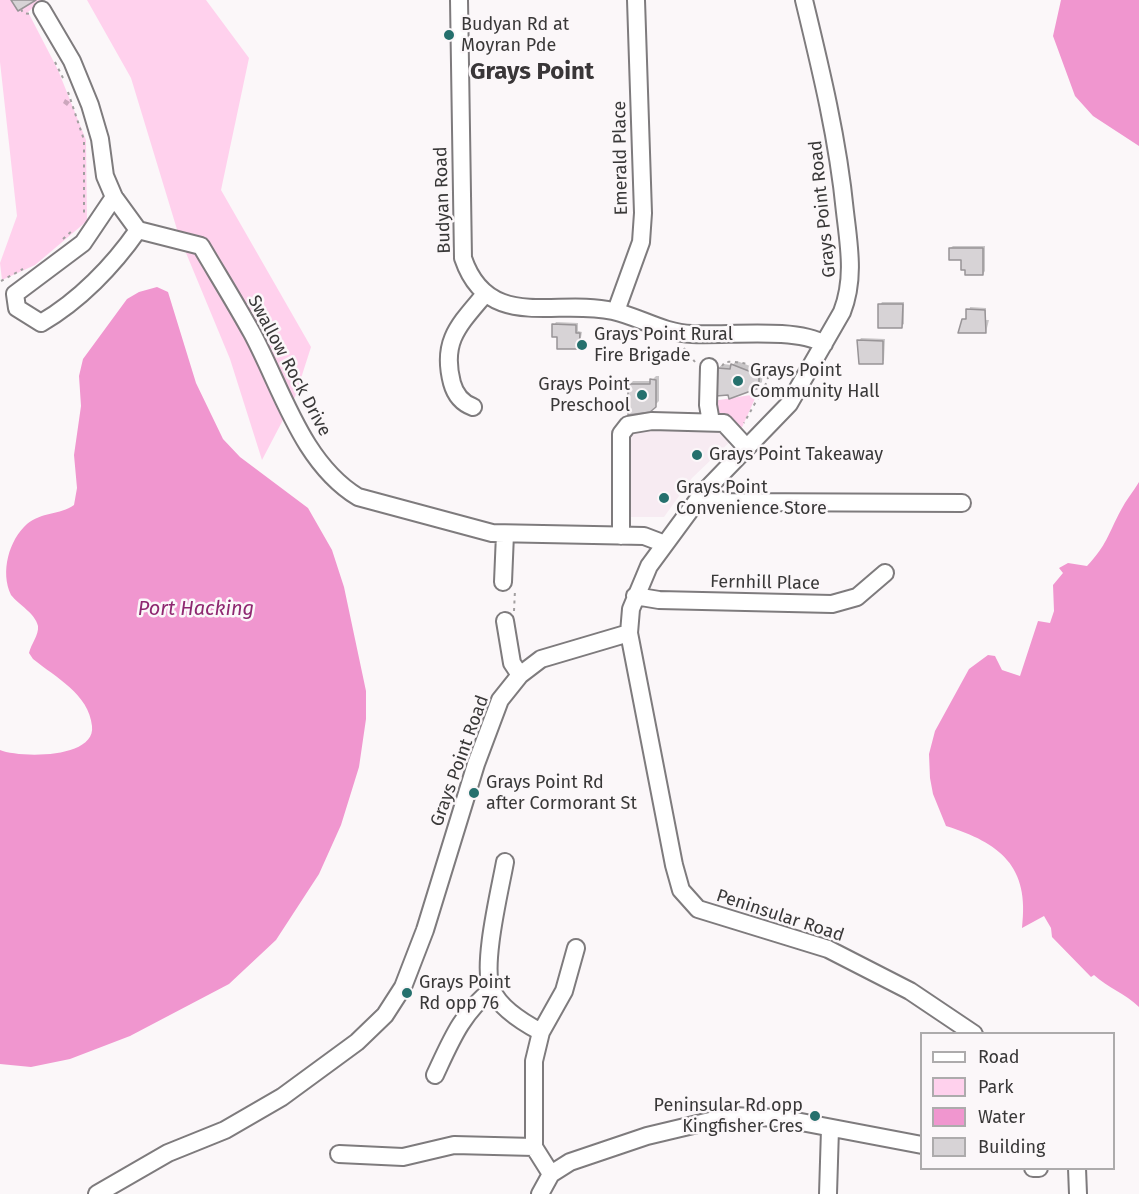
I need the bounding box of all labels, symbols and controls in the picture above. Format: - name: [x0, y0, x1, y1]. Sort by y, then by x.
- place label: Budyan Rd at Moyran Pde: [461, 14, 569, 57]
- marker: Budyan Rd at Moyran Pde: [442, 28, 456, 42]
- district label: Grays Point: [470, 58, 594, 86]
- street label: Emerald Place: [609, 100, 633, 216]
- street label: Grays Point Road: [805, 139, 841, 279]
- street label: Budyan Road: [430, 146, 456, 254]
- street label: Swallow Rock Drive: [243, 292, 335, 440]
- place label: Grays Point Rural Fire Brigade: [594, 324, 733, 366]
- marker: Grays Point Rural Fire Brigade: [575, 338, 589, 352]
- place label: Grays Point Community Hall: [750, 360, 880, 403]
- place label: Grays Point Preschool: [538, 374, 630, 416]
- marker: Grays Point Community Hall: [731, 374, 745, 388]
- marker: Grays Point Preschool: [635, 388, 649, 402]
- place label: Grays Point Takeaway: [709, 444, 883, 466]
- marker: Grays Point Takeaway: [690, 448, 704, 462]
- place label: Grays Point Convenience Store: [676, 477, 827, 520]
- marker: Grays Point Convenience Store: [657, 491, 671, 505]
- street label: Fernhill Place: [710, 571, 820, 595]
- water label: Port Hacking: [138, 597, 254, 621]
- street label: Grays Point Road: [426, 692, 494, 830]
- place label: Grays Point Rd after Cormorant St: [486, 772, 637, 814]
- marker: Grays Point Rd after Cormorant St: [467, 786, 481, 800]
- street label: Peninsular Road: [713, 885, 847, 947]
- place label: Grays Point Rd opp 76: [419, 972, 511, 1014]
- marker: Grays Point Rd opp 76: [400, 986, 414, 1000]
- legend: [920, 1032, 1115, 1170]
- text: Road: [978, 1046, 1020, 1068]
- text: Park: [978, 1076, 1013, 1098]
- place label: Peninsular Rd opp Kingfisher Cres: [653, 1095, 803, 1138]
- text: Water: [978, 1106, 1025, 1128]
- marker: Peninsular Rd opp Kingfisher Cres: [808, 1109, 822, 1123]
- text: Building: [978, 1136, 1045, 1158]

